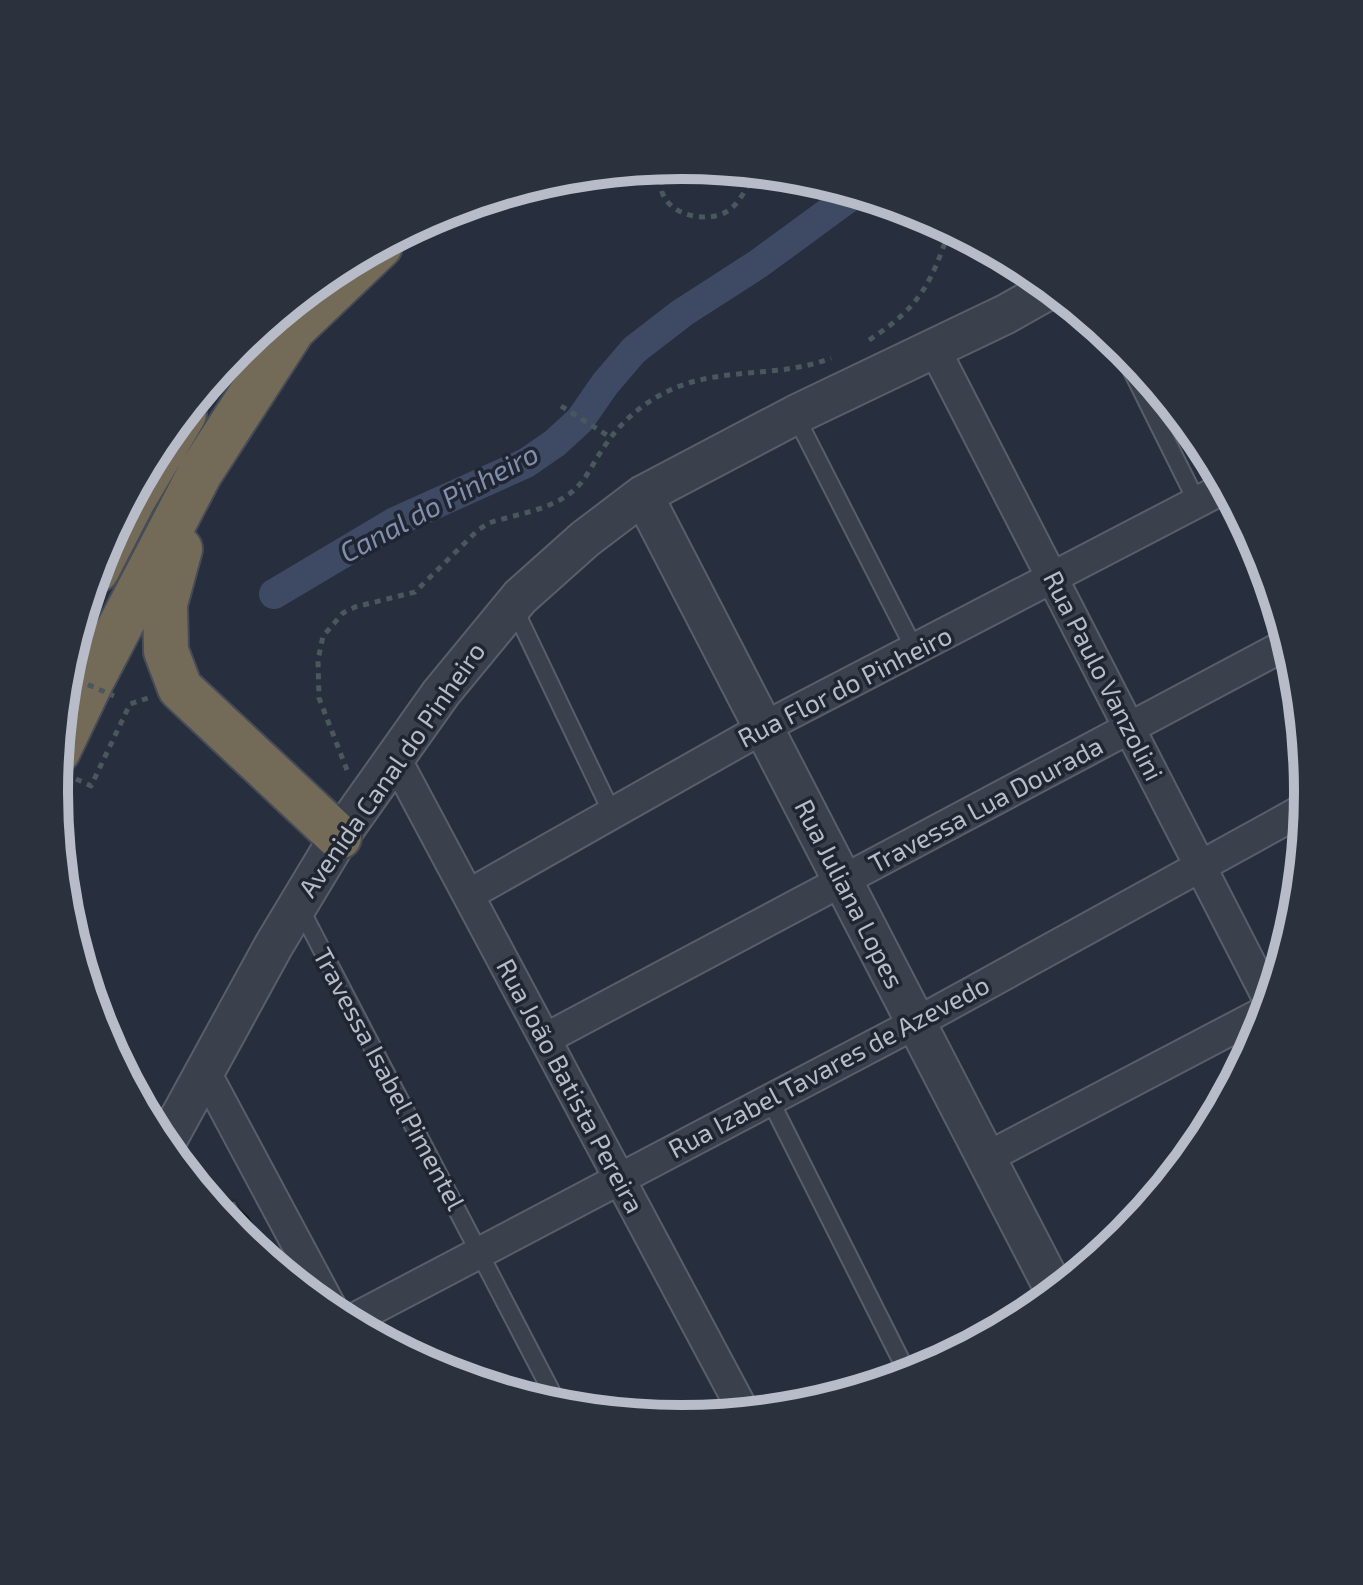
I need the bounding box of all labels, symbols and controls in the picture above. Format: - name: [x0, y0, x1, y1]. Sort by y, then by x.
- water label: Canal do Pinheiro: [333, 435, 544, 569]
- street label: Rua Paulo Vanzolini: [1038, 565, 1171, 785]
- street label: Rua Flor do Pinheiro: [732, 618, 956, 753]
- street label: Avenida Canal do Pinheiro: [291, 636, 491, 902]
- street label: Travessa Lua Dourada: [863, 729, 1108, 878]
- street label: Rua Juliana Lopes: [789, 794, 911, 993]
- street label: Travessa Isabel Pimentel: [308, 942, 473, 1215]
- street label: Rua João Batista Pereira: [491, 953, 651, 1218]
- street label: Rua Izabel Tavares de Azevedo: [663, 968, 994, 1164]

